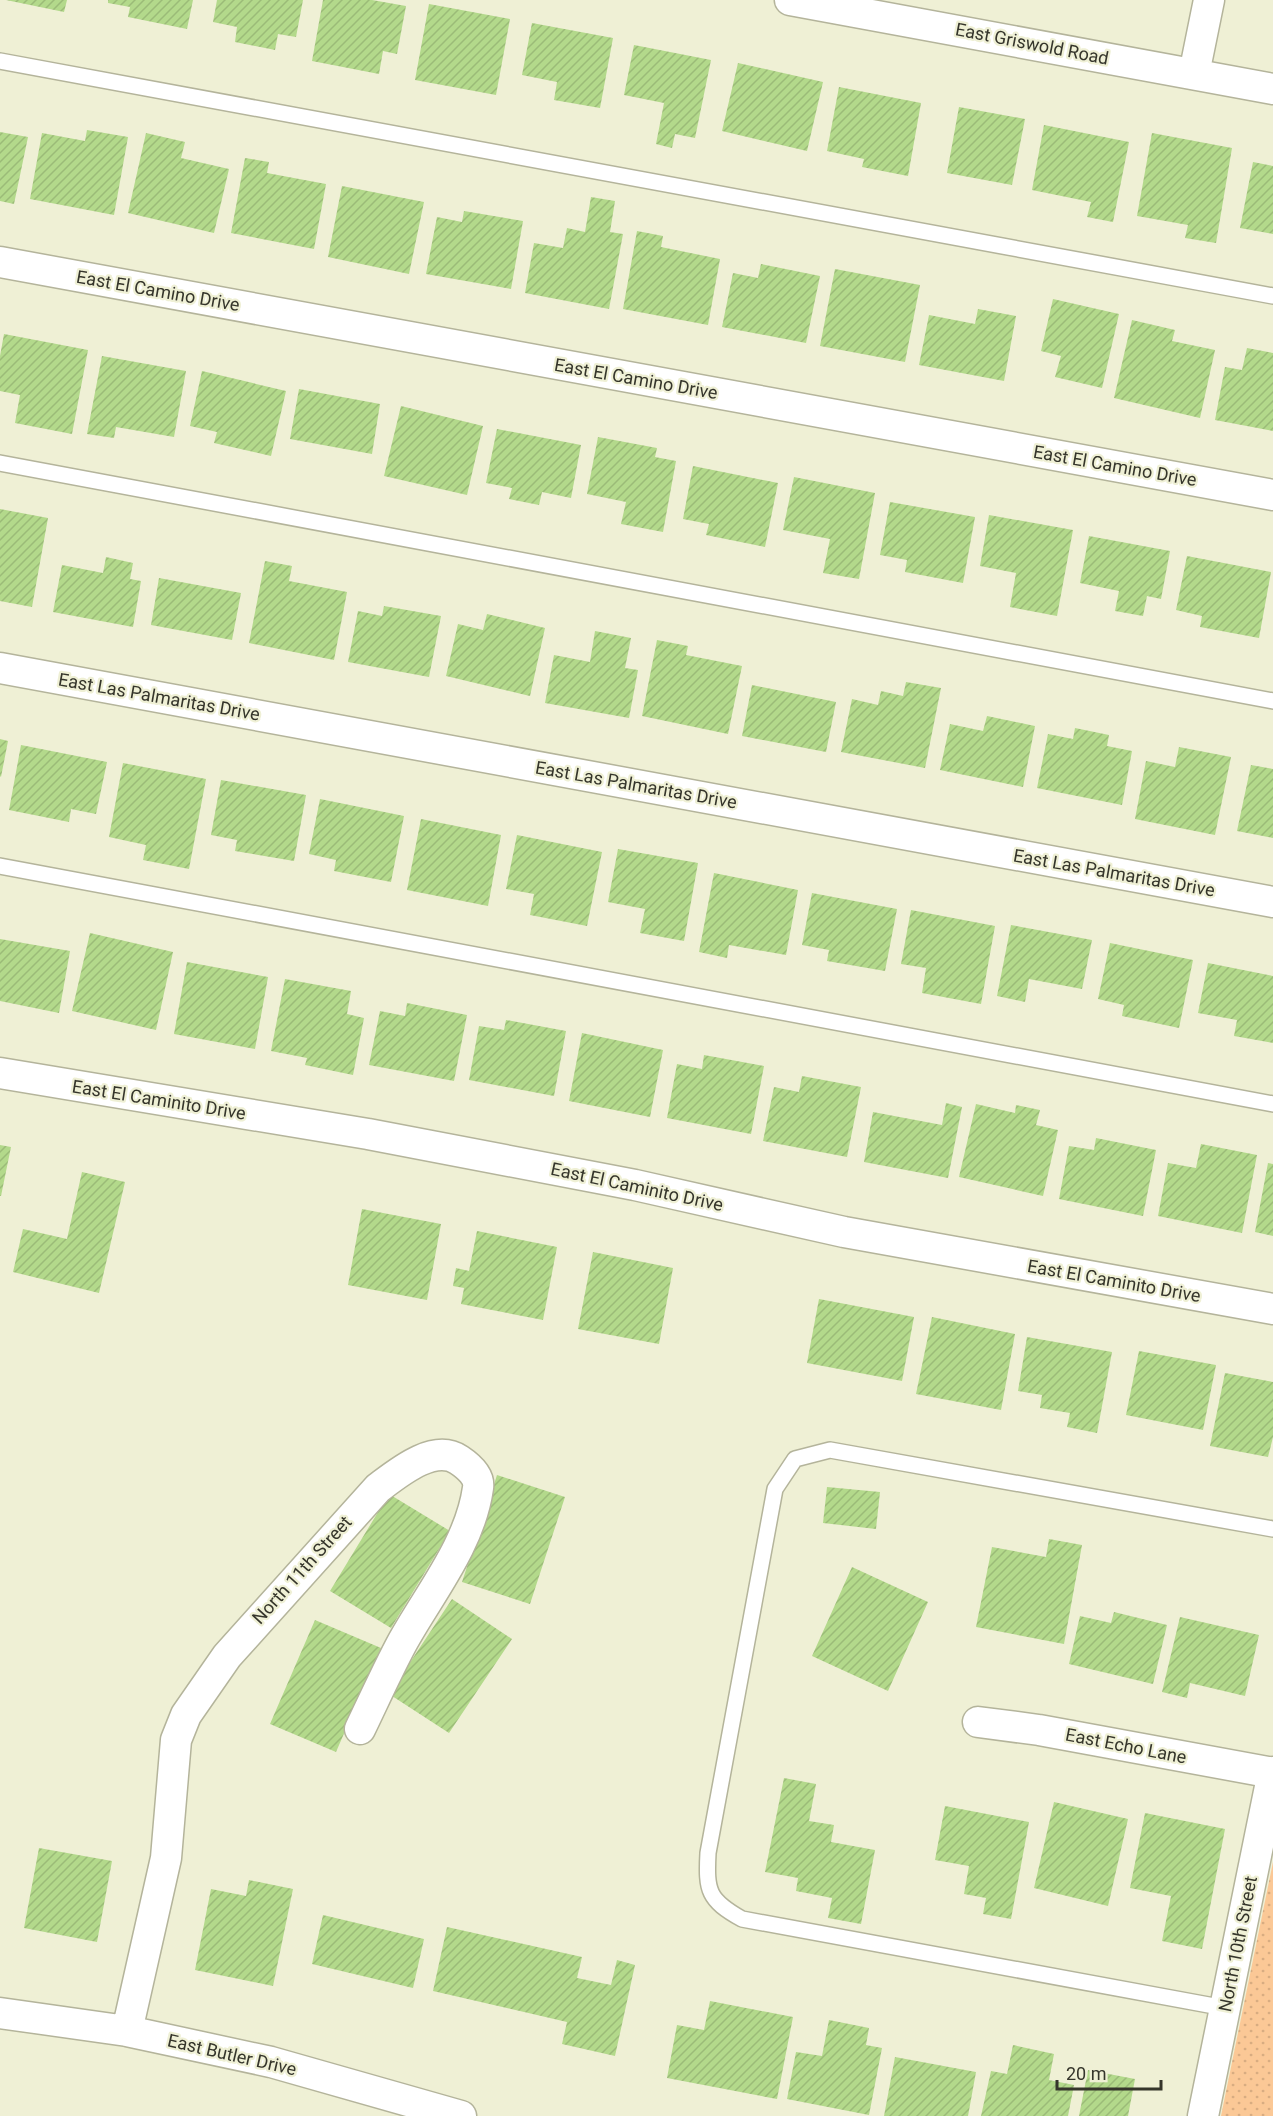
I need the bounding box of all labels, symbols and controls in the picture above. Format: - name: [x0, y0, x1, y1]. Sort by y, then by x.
- street label: East Griswold Road: [954, 18, 1111, 69]
- street label: East El Camino Drive: [75, 266, 241, 315]
- street label: East El Camino Drive: [553, 354, 719, 403]
- street label: East El Camino Drive: [1032, 441, 1198, 490]
- street label: East Las Palmaritas Drive: [57, 668, 261, 725]
- street label: East Las Palmaritas Drive: [534, 756, 738, 813]
- street label: East Las Palmaritas Drive: [1012, 844, 1216, 901]
- street label: East El Caminito Drive: [71, 1075, 247, 1124]
- street label: East El Caminito Drive: [549, 1158, 725, 1215]
- street label: East El Caminito Drive: [1026, 1255, 1202, 1306]
- street label: North 11th Street: [248, 1511, 356, 1628]
- street label: East Echo Lane: [1064, 1723, 1188, 1768]
- street label: North 10th Street: [1214, 1874, 1261, 2014]
- street label: East Butler Drive: [166, 2029, 299, 2080]
- scale bar: [1057, 2053, 1160, 2091]
- text: 20 m: [1066, 2063, 1106, 2084]

